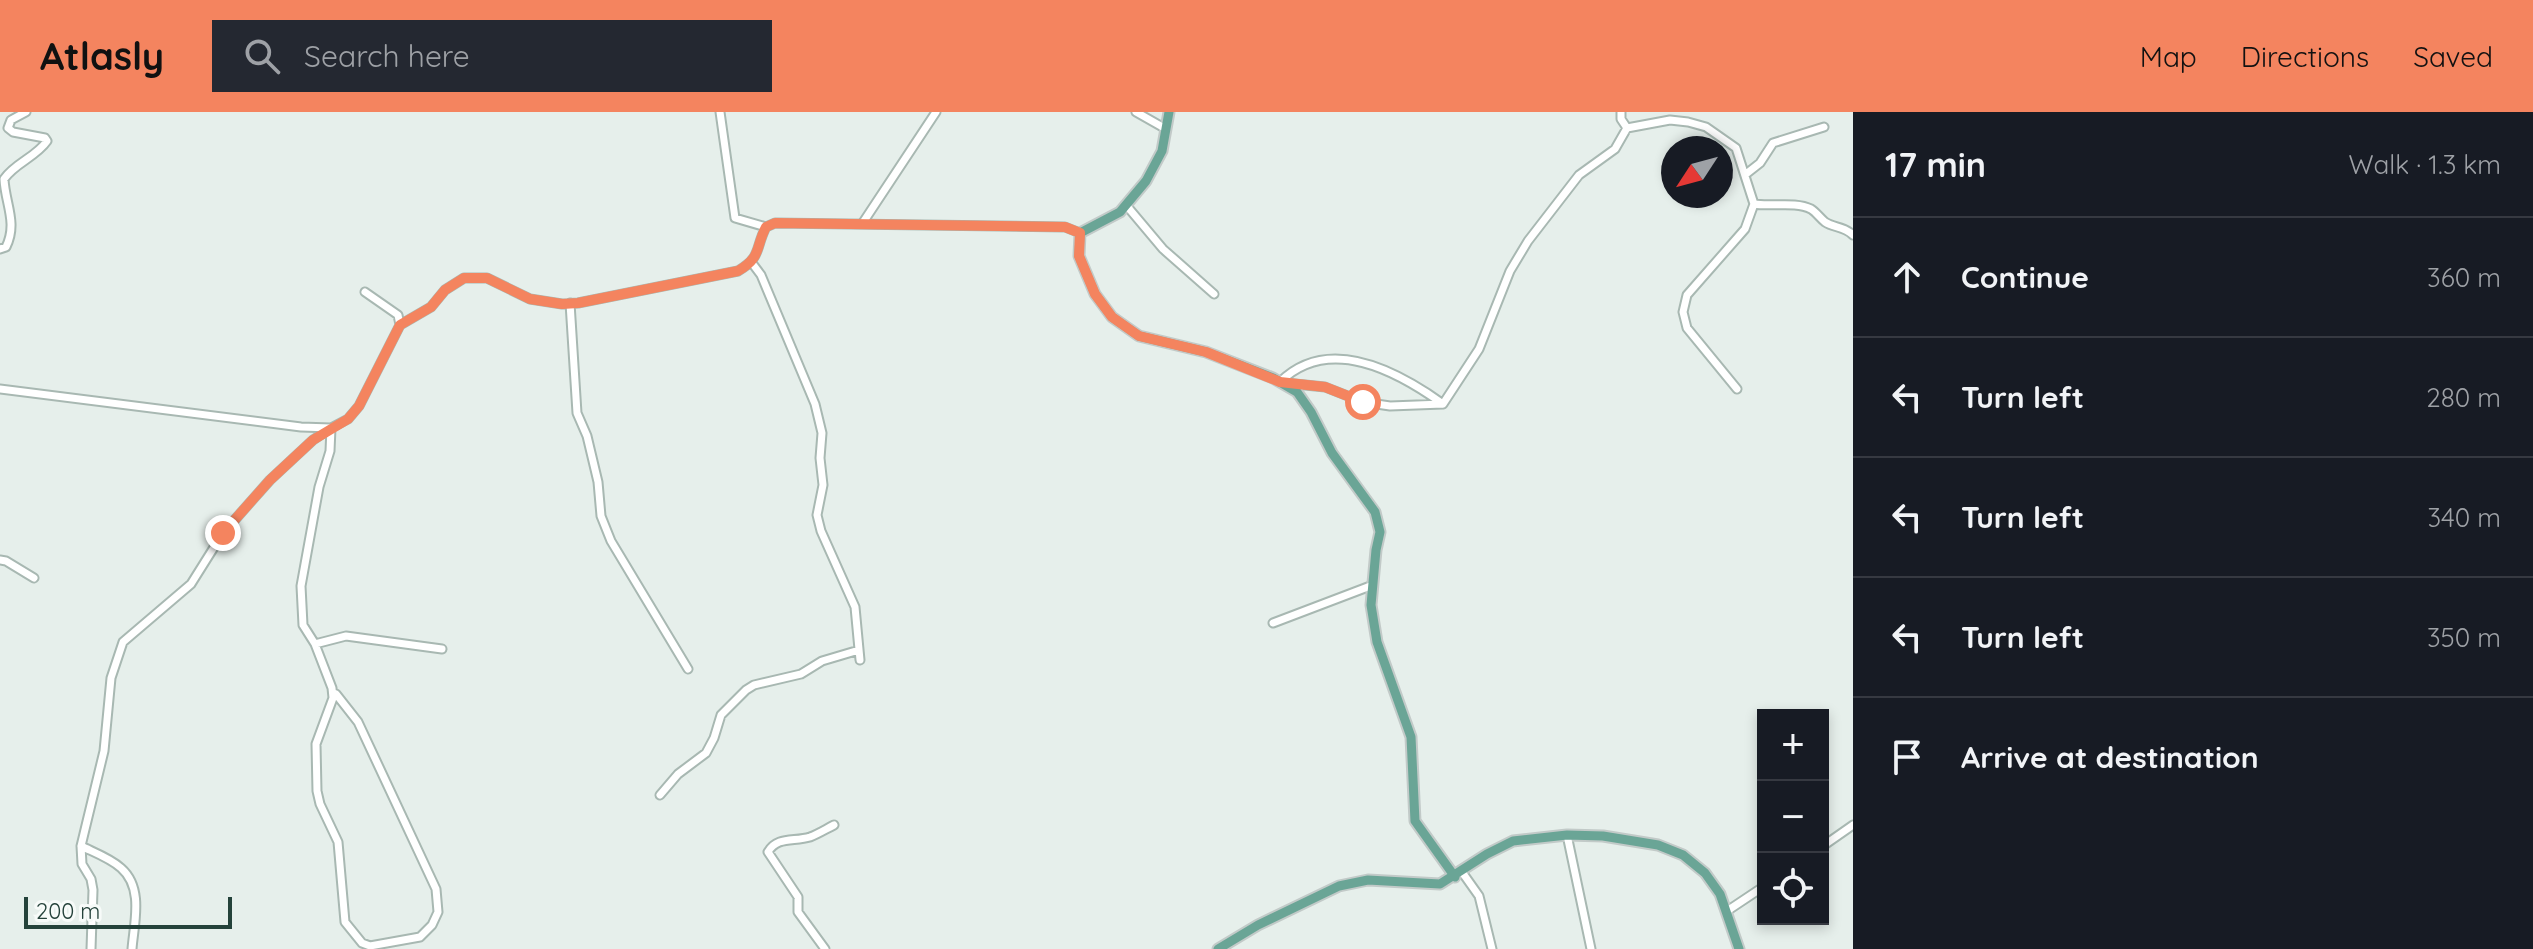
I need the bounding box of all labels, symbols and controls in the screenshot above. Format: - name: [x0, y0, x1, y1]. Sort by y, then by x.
- search box: [212, 20, 772, 92]
- text: Atlasly: [40, 32, 164, 80]
- icon: search: [240, 34, 284, 78]
- text: Search here: [304, 37, 470, 75]
- text: Map: [2140, 39, 2197, 74]
- text: Directions: [2241, 39, 2369, 74]
- text: Saved: [2413, 39, 2493, 74]
- north arrow: [1661, 136, 1733, 208]
- text: 17 min: [1885, 143, 1986, 186]
- text: Walk · 1.3 km: [2349, 148, 2501, 181]
- icon: ahead: [1885, 255, 1929, 299]
- text: Continue: [1961, 258, 2089, 296]
- text: 360 m: [2427, 261, 2501, 294]
- icon: left: [1885, 375, 1929, 419]
- text: Turn left: [1961, 378, 2084, 416]
- text: 280 m: [2426, 381, 2501, 414]
- route start: [1345, 384, 1381, 420]
- icon: left: [1885, 495, 1929, 539]
- text: Turn left: [1961, 498, 2084, 536]
- text: 340 m: [2427, 501, 2501, 534]
- route end: [205, 515, 241, 551]
- icon: left: [1885, 615, 1929, 659]
- text: Turn left: [1961, 618, 2084, 656]
- text: 350 m: [2427, 621, 2501, 654]
- map controls: [1757, 709, 1829, 925]
- button: +: [1757, 709, 1829, 781]
- icon: arrive: [1885, 735, 1929, 779]
- text: Arrive at destination: [1961, 738, 2259, 776]
- button: −: [1757, 781, 1829, 853]
- button: locate: [1757, 853, 1829, 925]
- scale bar: [24, 893, 232, 929]
- text: 200 m: [36, 897, 100, 925]

